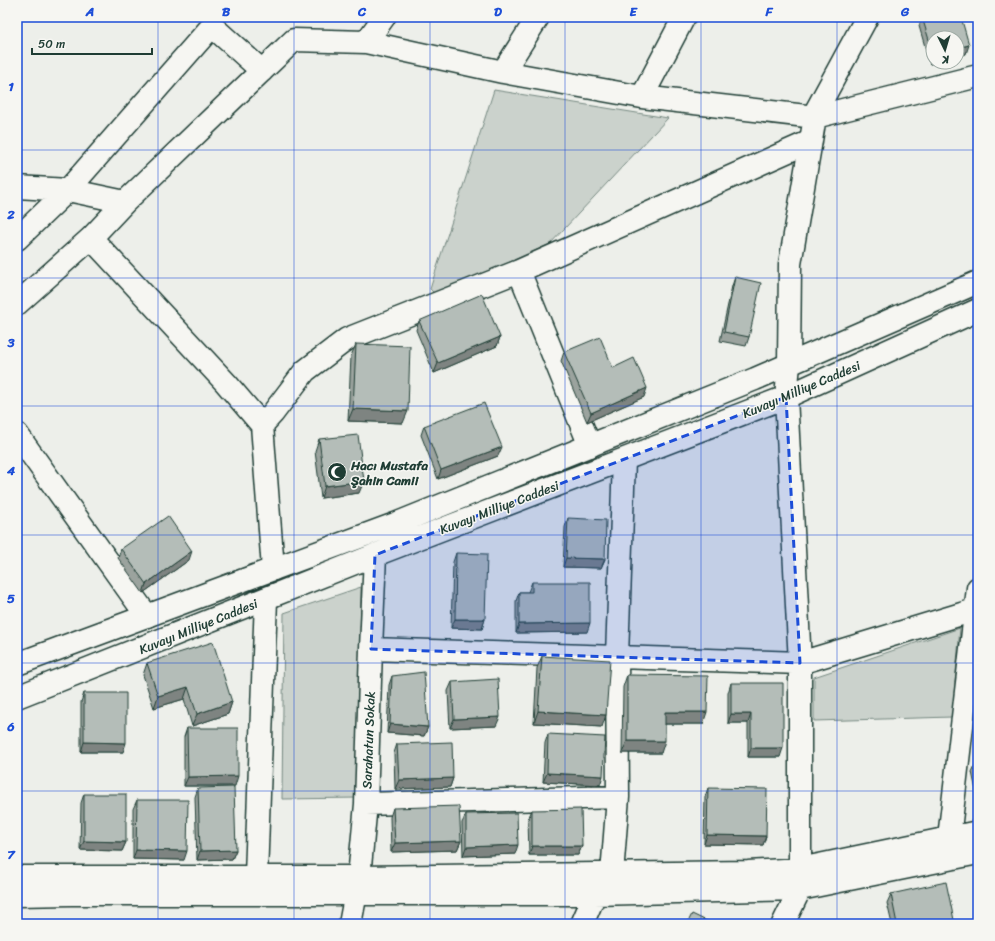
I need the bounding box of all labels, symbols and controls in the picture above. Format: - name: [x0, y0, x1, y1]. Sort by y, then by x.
- text: A: [85, 0, 94, 23]
- text: B: [222, 0, 231, 23]
- text: C: [357, 0, 367, 23]
- text: D: [494, 0, 502, 23]
- text: E: [629, 0, 638, 23]
- text: F: [764, 0, 773, 23]
- text: G: [900, 0, 910, 23]
- scale bar: [32, 30, 152, 56]
- north arrow: [925, 30, 965, 70]
- text: 50 m: [38, 33, 65, 55]
- text: K: [940, 50, 951, 69]
- text: 1: [8, 75, 14, 98]
- text: 2: [6, 203, 15, 226]
- text: 3: [6, 331, 15, 354]
- street label: Kuvayı Milliye Caddesi: [738, 354, 864, 425]
- place label: Hacı Mustafa Şahin Camii: [350, 454, 429, 492]
- text: 4: [6, 459, 16, 482]
- mosque icon: Hacı Mustafa Şahin Camii: [326, 461, 348, 483]
- street label: Kuvayı Milliye Caddesi: [436, 474, 563, 541]
- text: 5: [7, 587, 15, 610]
- street label: Kuvayı Milliye Caddesi: [135, 592, 262, 661]
- street label: Sarahatun Sokak: [355, 691, 382, 789]
- text: 6: [6, 715, 15, 738]
- text: 7: [7, 843, 16, 866]

